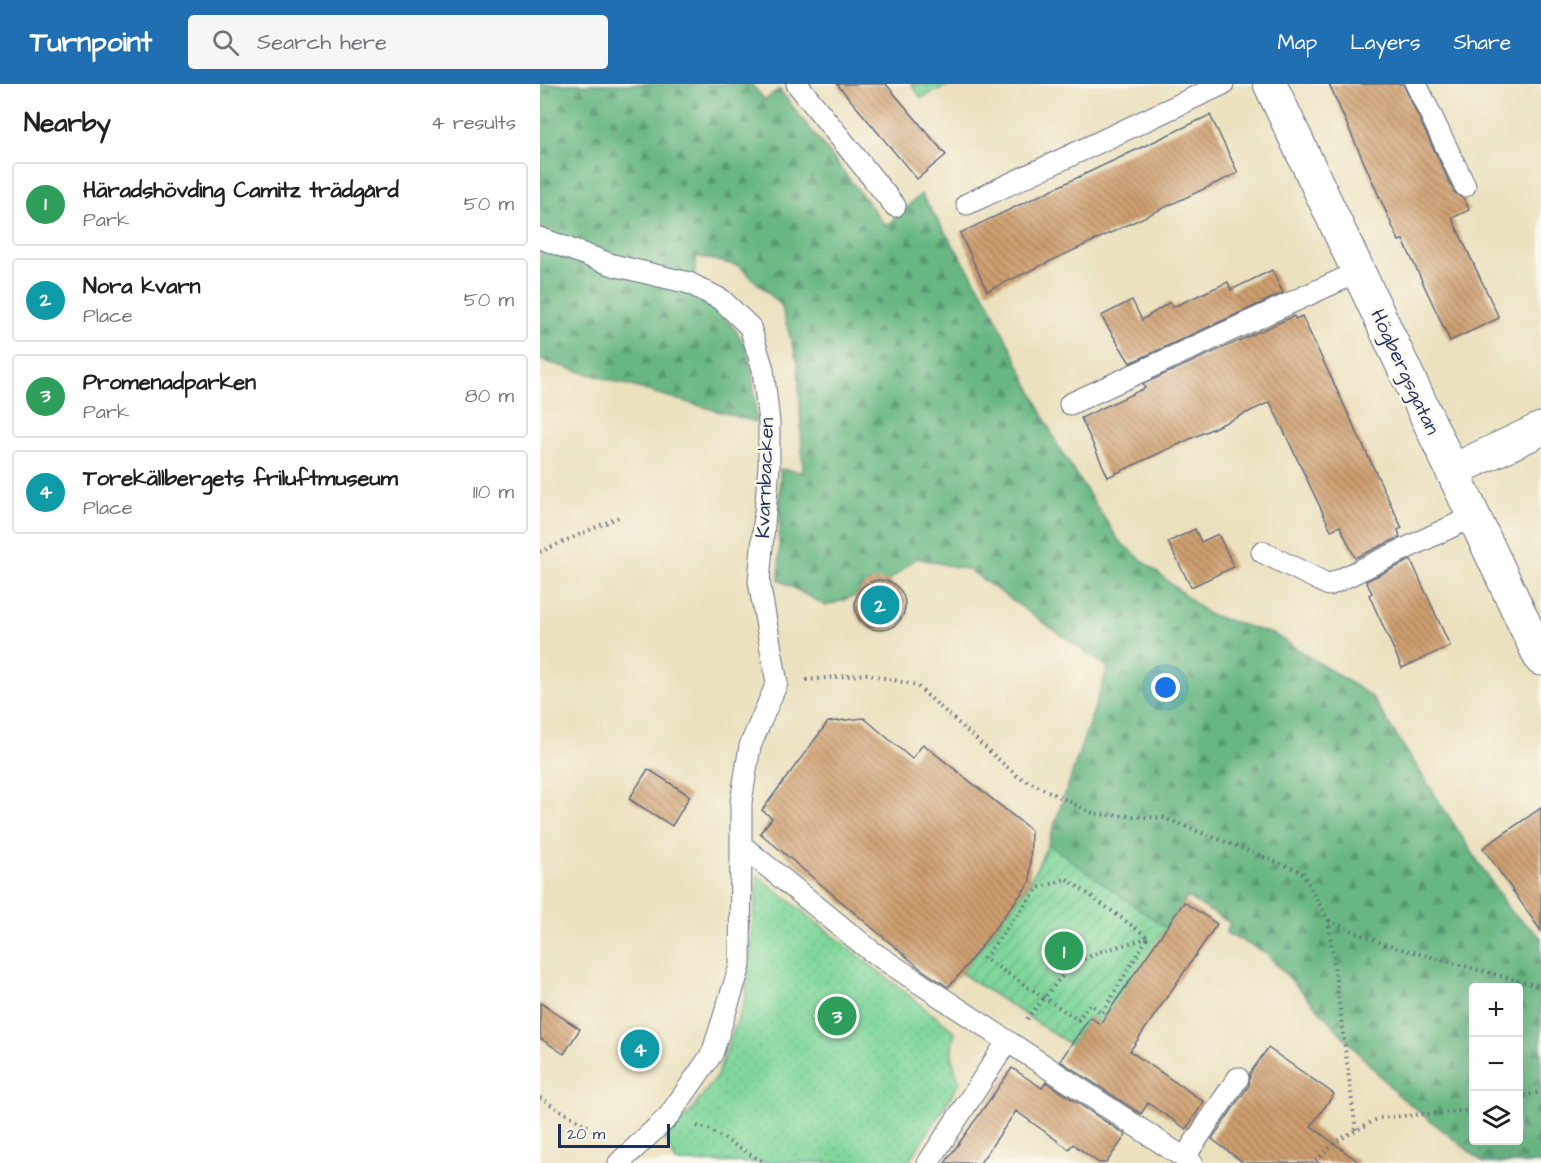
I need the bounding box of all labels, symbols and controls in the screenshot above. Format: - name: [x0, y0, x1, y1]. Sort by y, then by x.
- search box: [188, 15, 608, 69]
- text: Turnpoint: [30, 23, 152, 62]
- icon: search: [209, 26, 242, 59]
- text: Search here: [257, 27, 387, 58]
- text: Map: [1277, 28, 1317, 57]
- text: Layers: [1350, 28, 1420, 57]
- text: Share: [1453, 28, 1511, 57]
- text: Nearby: [24, 105, 111, 141]
- text: 4 results: [431, 109, 516, 137]
- text: Häradshövding Camitz trädgård: [83, 175, 399, 206]
- text: 1: [44, 190, 47, 218]
- text: 50 m: [464, 190, 514, 218]
- text: Park: [83, 206, 129, 234]
- text: Nora kvarn: [83, 271, 201, 302]
- text: 2: [40, 286, 51, 314]
- text: 50 m: [464, 286, 514, 314]
- text: Place: [83, 302, 133, 330]
- street label: Högbergsgatan: [1363, 305, 1446, 440]
- text: Promenadparken: [83, 367, 256, 398]
- text: 3: [40, 382, 51, 410]
- text: 80 m: [465, 382, 514, 410]
- text: Park: [83, 398, 129, 426]
- street label: Kvarnbacken: [749, 417, 781, 539]
- text: Torekällbergets friluftmuseum: [83, 463, 398, 494]
- text: 4: [39, 478, 52, 506]
- text: 110 m: [473, 478, 514, 506]
- text: Place: [83, 494, 133, 522]
- pin: 2: [860, 582, 900, 628]
- your location: [1151, 673, 1180, 702]
- pin: 1: [1044, 928, 1084, 974]
- map controls: [1469, 983, 1523, 1145]
- button: +: [1469, 983, 1523, 1037]
- pin: 3: [818, 994, 856, 1038]
- pin: 4: [620, 1026, 660, 1072]
- button: −: [1469, 1037, 1523, 1091]
- button: layers: [1469, 1091, 1523, 1145]
- scale bar: [558, 1121, 670, 1148]
- text: 20 m: [567, 1123, 605, 1145]

